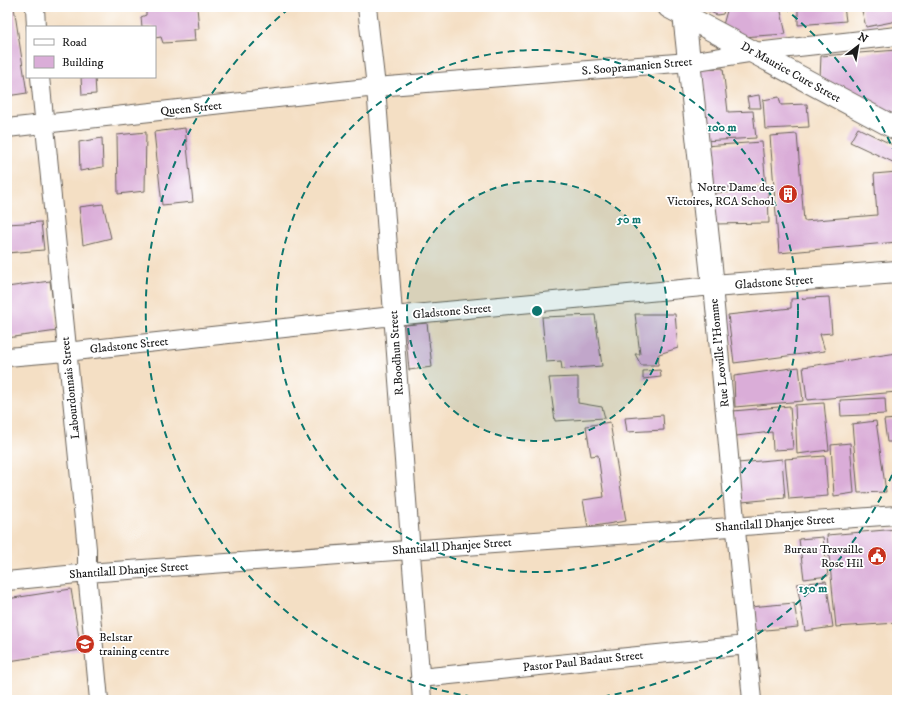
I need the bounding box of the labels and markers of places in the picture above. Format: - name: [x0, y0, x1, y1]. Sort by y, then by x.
- place label: Notre Dame des Victoires, RCA School: [666, 180, 774, 209]
- building icon: Notre Dame des Victoires, RCA School: [777, 183, 799, 205]
- centre of rings: [530, 304, 544, 318]
- place label: Bureau Travaille Rose Hil: [784, 542, 863, 571]
- public building icon: Bureau Travaille Rose Hil: [866, 545, 888, 567]
- place label: Belstar training centre: [99, 630, 169, 659]
- school or university icon: Belstar training centre: [74, 633, 96, 655]

